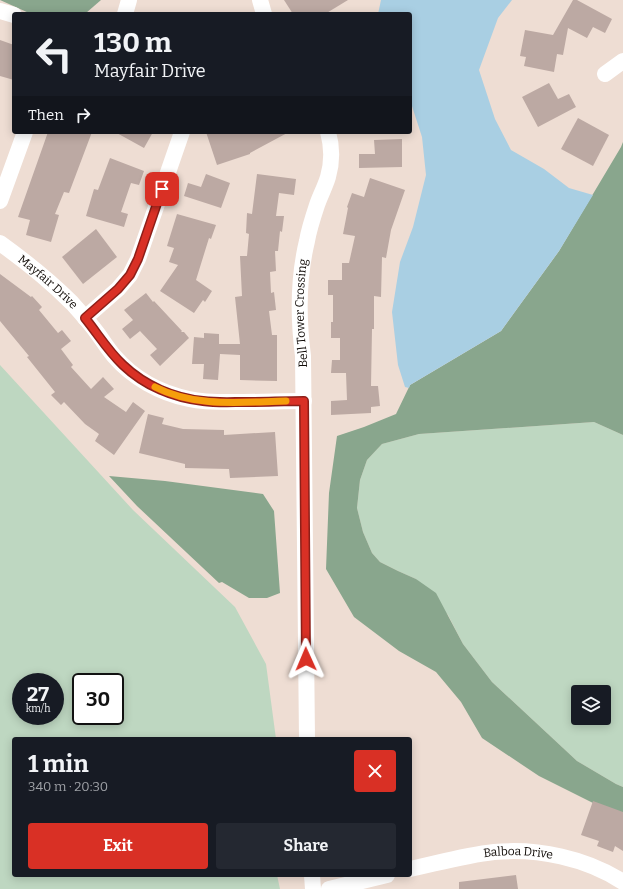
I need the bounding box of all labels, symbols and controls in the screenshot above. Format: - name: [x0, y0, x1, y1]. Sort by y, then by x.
- text: 130 m: [94, 26, 172, 59]
- icon: left: [28, 28, 80, 80]
- text: Mayfair Drive: [94, 60, 206, 82]
- icon: right: [72, 104, 94, 126]
- text: Then: [28, 106, 64, 124]
- pin: [145, 172, 179, 206]
- icon: arrive: [151, 178, 173, 200]
- street label: Mayfair Drive: [15, 252, 81, 312]
- street label: Bell Tower Crossing: [293, 257, 310, 368]
- position arrow: [285, 638, 327, 680]
- speed limit sign: 30: [72, 673, 124, 725]
- text: 27: [27, 682, 49, 706]
- map controls: [571, 685, 611, 725]
- button: layers: [571, 685, 611, 725]
- text: km/h: [26, 703, 50, 715]
- text: 1 min: [28, 750, 89, 778]
- button: close: [354, 750, 396, 792]
- text: 340 m · 20:30: [28, 779, 108, 794]
- button: Exit: [28, 823, 208, 869]
- button: Share: [216, 823, 396, 869]
- street label: Balboa Drive: [482, 844, 554, 862]

